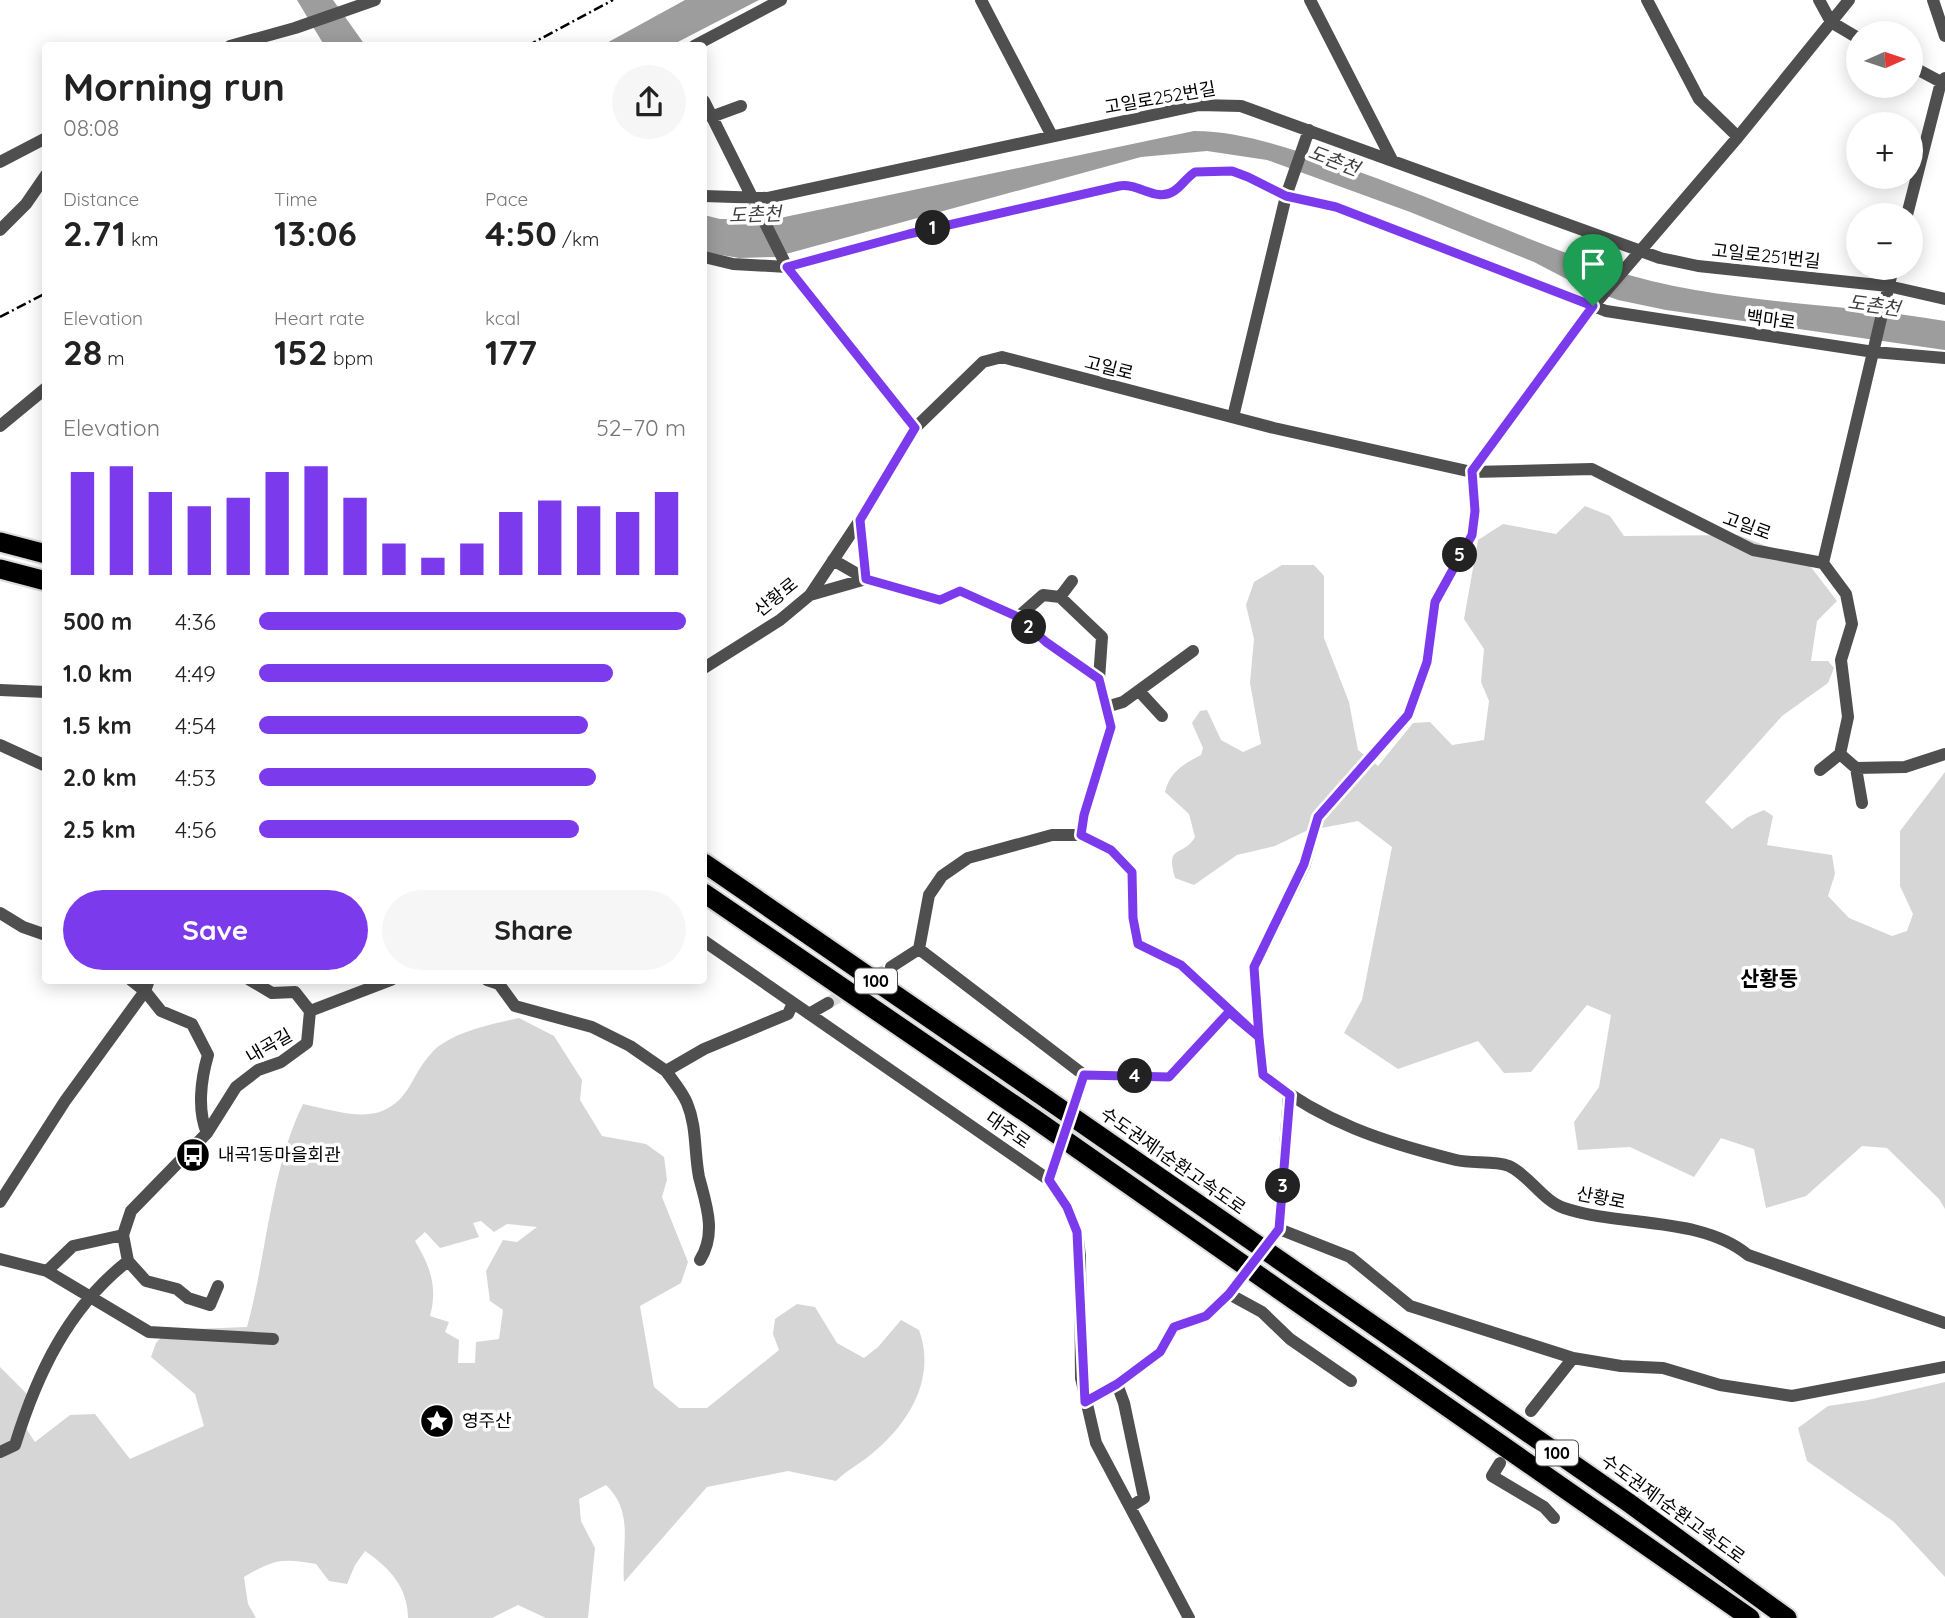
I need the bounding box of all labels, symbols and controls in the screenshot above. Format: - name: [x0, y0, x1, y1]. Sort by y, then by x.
- north arrow: [1846, 21, 1923, 98]
- map controls: [1846, 21, 1923, 280]
- text: Morning run: [63, 63, 285, 111]
- button: share: [612, 65, 686, 139]
- street label: 고일로252번길: [1102, 76, 1217, 119]
- button: +: [1846, 112, 1923, 189]
- text: 08:08: [63, 113, 120, 142]
- water label: 도촌천: [1305, 139, 1364, 181]
- text: Distance: [63, 187, 139, 211]
- text: Time: [274, 187, 318, 211]
- text: Pace: [485, 187, 528, 211]
- water label: 도촌천: [728, 201, 783, 227]
- button: −: [1846, 203, 1923, 280]
- pin: 1: [916, 210, 950, 246]
- text: 2.71: [63, 211, 126, 255]
- text: 13:06: [274, 211, 357, 255]
- text: 4:50: [485, 211, 557, 255]
- text: 1: [929, 215, 936, 239]
- text: km: [126, 227, 159, 251]
- text: /km: [557, 227, 599, 251]
- pin: [1563, 234, 1623, 306]
- street label: 고일로251번길: [1711, 238, 1822, 273]
- icon: arrive: [1574, 245, 1612, 283]
- water label: 도촌천: [1846, 289, 1903, 321]
- street label: 백마로: [1745, 305, 1797, 334]
- text: Elevation: [63, 306, 143, 330]
- text: Heart rate: [274, 306, 365, 330]
- text: kcal: [485, 306, 520, 330]
- text: 28: [63, 330, 102, 374]
- text: 152: [274, 330, 328, 374]
- text: 177: [485, 330, 537, 374]
- text: m: [102, 346, 125, 370]
- text: bpm: [328, 346, 373, 370]
- street label: 고일로: [1082, 350, 1136, 385]
- text: Elevation: [63, 413, 160, 442]
- text: 52–70 m: [596, 413, 686, 442]
- street label: 고일로: [1720, 506, 1774, 545]
- pin: 5: [1442, 538, 1478, 572]
- text: 5: [1454, 542, 1465, 566]
- street label: 산황로: [749, 572, 802, 621]
- text: 500 m: [63, 607, 132, 636]
- text: 4:36: [175, 607, 216, 636]
- pin: 2: [1012, 610, 1046, 644]
- text: 2: [1023, 614, 1034, 638]
- text: 1.0 km: [63, 659, 133, 688]
- text: 4:49: [175, 659, 216, 688]
- text: 1.5 km: [63, 711, 132, 740]
- text: 4:54: [175, 711, 216, 740]
- text: 2.0 km: [63, 763, 137, 792]
- text: 4:53: [175, 763, 216, 792]
- text: 2.5 km: [63, 815, 136, 844]
- text: 4:56: [175, 815, 216, 844]
- button: Save: [63, 890, 368, 970]
- button: Share: [382, 890, 686, 970]
- district label: 산황동: [1740, 965, 1798, 991]
- road number: 100: [855, 968, 897, 993]
- street label: 내곡길: [241, 1023, 296, 1068]
- pin: 4: [1118, 1058, 1152, 1094]
- text: 4: [1129, 1063, 1140, 1087]
- street label: 수도권제1순환고속도로: [1096, 1102, 1250, 1219]
- street label: 대주로: [981, 1106, 1035, 1153]
- bus stop icon: 내곡1동마을회관: [174, 1136, 212, 1174]
- place label: 내곡1동마을회관: [218, 1143, 341, 1166]
- pin: 3: [1266, 1168, 1300, 1204]
- text: 3: [1277, 1173, 1288, 1197]
- street label: 산황로: [1575, 1181, 1628, 1214]
- place icon: 영주산: [418, 1402, 456, 1440]
- place label: 영주산: [462, 1409, 512, 1432]
- road number: 100: [1536, 1441, 1578, 1466]
- street label: 수도권제1순환고속도로: [1597, 1449, 1750, 1569]

